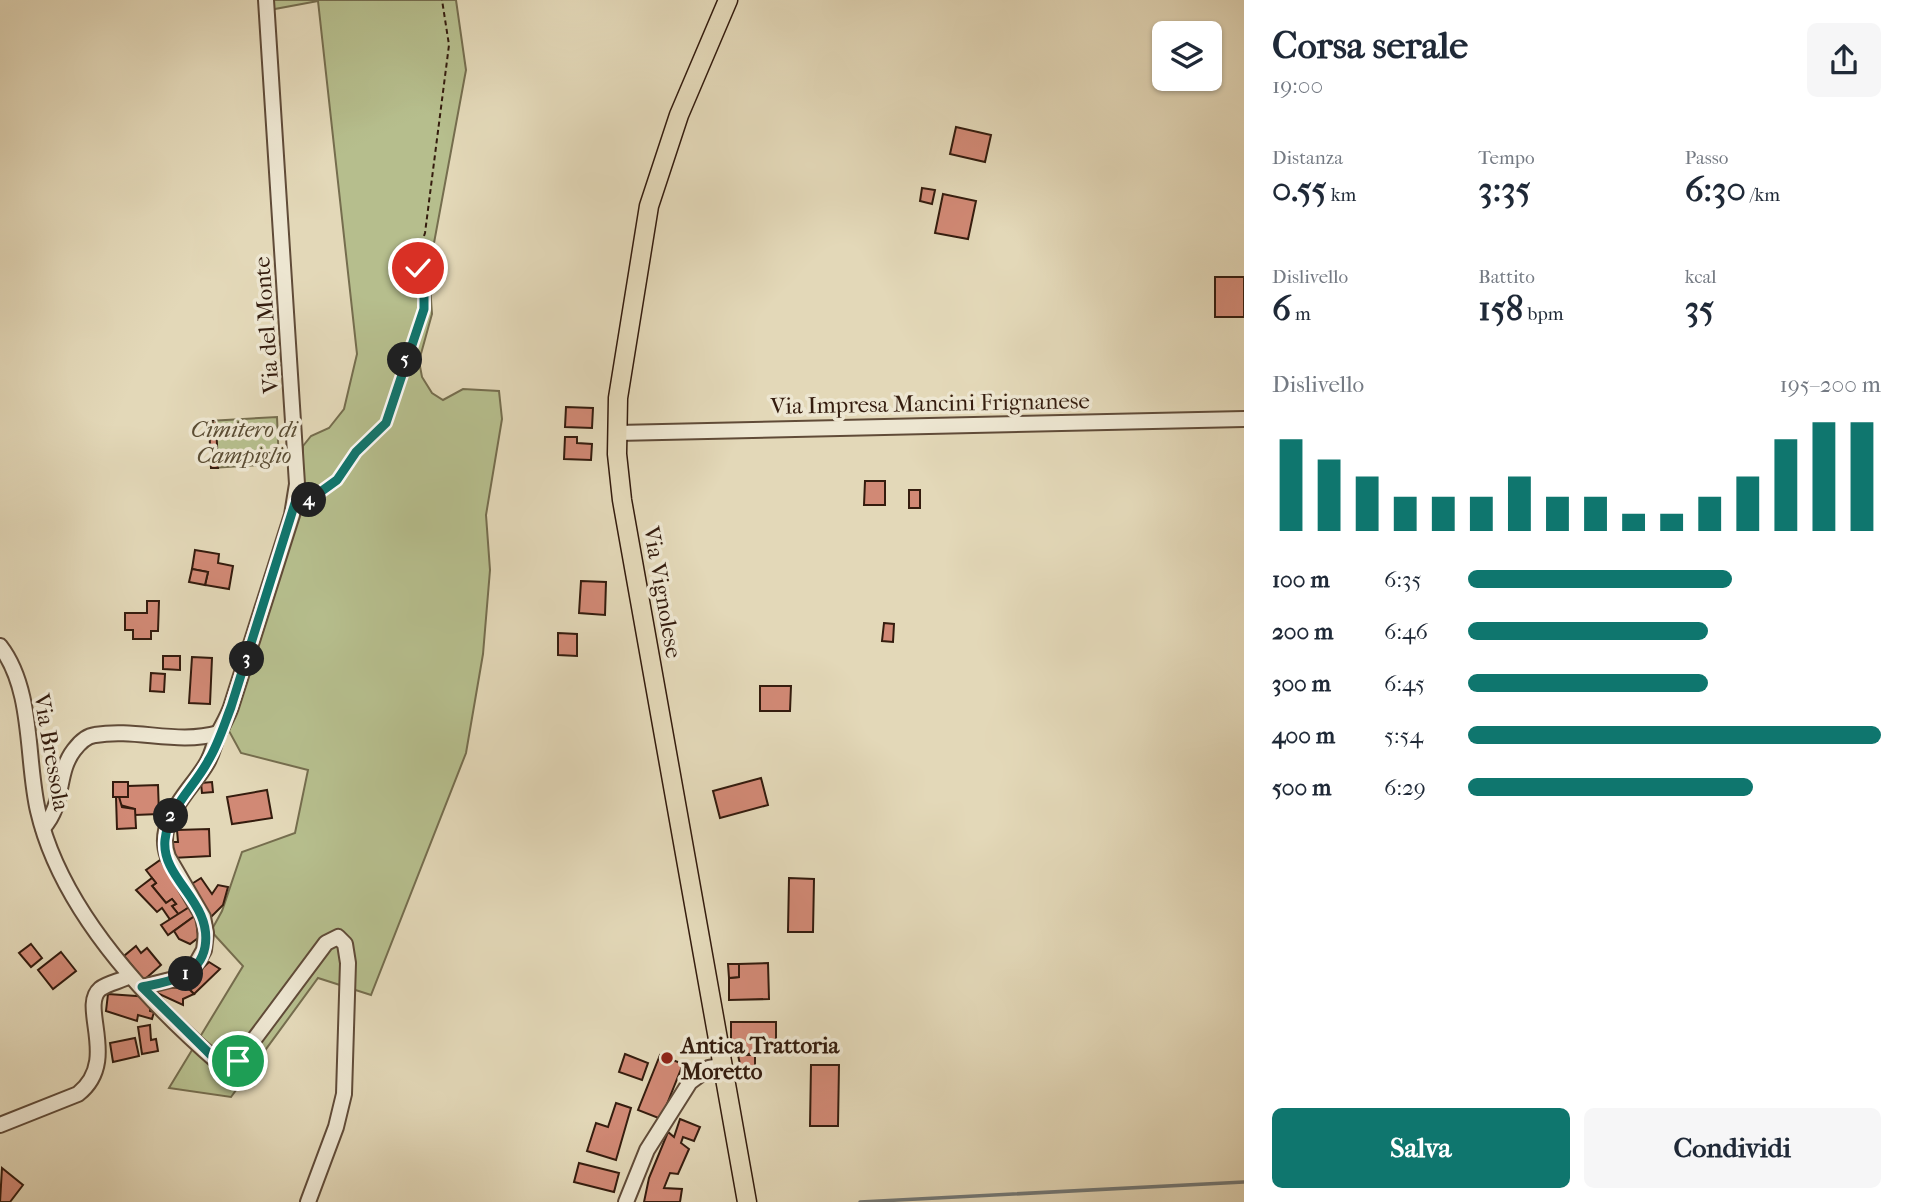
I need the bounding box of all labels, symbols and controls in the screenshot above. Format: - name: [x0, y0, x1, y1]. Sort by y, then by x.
- map controls: [1152, 21, 1222, 91]
- button: layers: [1152, 21, 1222, 91]
- text: Corsa serale: [1272, 23, 1468, 68]
- button: share: [1807, 23, 1881, 97]
- text: 19:00: [1272, 72, 1323, 99]
- text: Distanza: [1272, 147, 1343, 169]
- text: Tempo: [1478, 147, 1535, 169]
- text: Passo: [1685, 147, 1728, 169]
- text: 0.55: [1272, 169, 1327, 210]
- text: 3:35: [1478, 169, 1531, 210]
- text: 6:30: [1685, 169, 1746, 210]
- text: km: [1327, 184, 1356, 206]
- text: /km: [1746, 184, 1780, 206]
- pin: [388, 238, 448, 298]
- icon: check: [399, 249, 437, 287]
- street label: Via del Monte: [248, 255, 285, 395]
- text: Dislivello: [1272, 266, 1348, 288]
- text: Battito: [1478, 266, 1535, 288]
- text: kcal: [1685, 266, 1717, 288]
- text: 6: [1272, 288, 1291, 329]
- text: 158: [1478, 288, 1523, 329]
- text: 35: [1685, 288, 1714, 329]
- text: m: [1291, 303, 1311, 325]
- text: bpm: [1523, 303, 1563, 325]
- pin: 5: [388, 342, 422, 378]
- text: 5: [400, 348, 409, 370]
- text: Dislivello: [1272, 371, 1364, 398]
- text: 195–200 m: [1779, 371, 1881, 398]
- street label: Via Impresa Mancini Frignanese: [769, 387, 1090, 420]
- park label: Cimitero di Campiglio: [191, 416, 299, 469]
- pin: 4: [292, 482, 326, 518]
- text: 4: [303, 488, 314, 510]
- street label: Via Vignolese: [637, 523, 687, 660]
- text: 100 m: [1272, 566, 1330, 593]
- text: 6:35: [1384, 566, 1421, 593]
- text: 200 m: [1272, 618, 1333, 645]
- text: 6:46: [1384, 618, 1428, 645]
- pin: 3: [230, 642, 264, 676]
- text: 3: [243, 647, 250, 669]
- text: 300 m: [1272, 670, 1331, 697]
- text: 6:45: [1384, 670, 1425, 697]
- street label: Via Bressola: [28, 690, 75, 813]
- text: 400 m: [1272, 722, 1335, 749]
- text: 5:54: [1384, 722, 1423, 749]
- text: 500 m: [1272, 774, 1331, 801]
- text: 6:29: [1384, 774, 1426, 801]
- pin: 2: [154, 798, 188, 834]
- text: 2: [166, 804, 175, 826]
- pin: 1: [168, 956, 204, 992]
- text: 1: [182, 962, 189, 984]
- pin: [208, 1031, 268, 1091]
- place label: Antica Trattoria Moretto: [679, 1032, 840, 1085]
- icon: arrive: [219, 1042, 257, 1080]
- marker: Antica Trattoria Moretto: [659, 1050, 675, 1066]
- button: Salva: [1272, 1108, 1570, 1188]
- button: Condividi: [1584, 1108, 1881, 1188]

